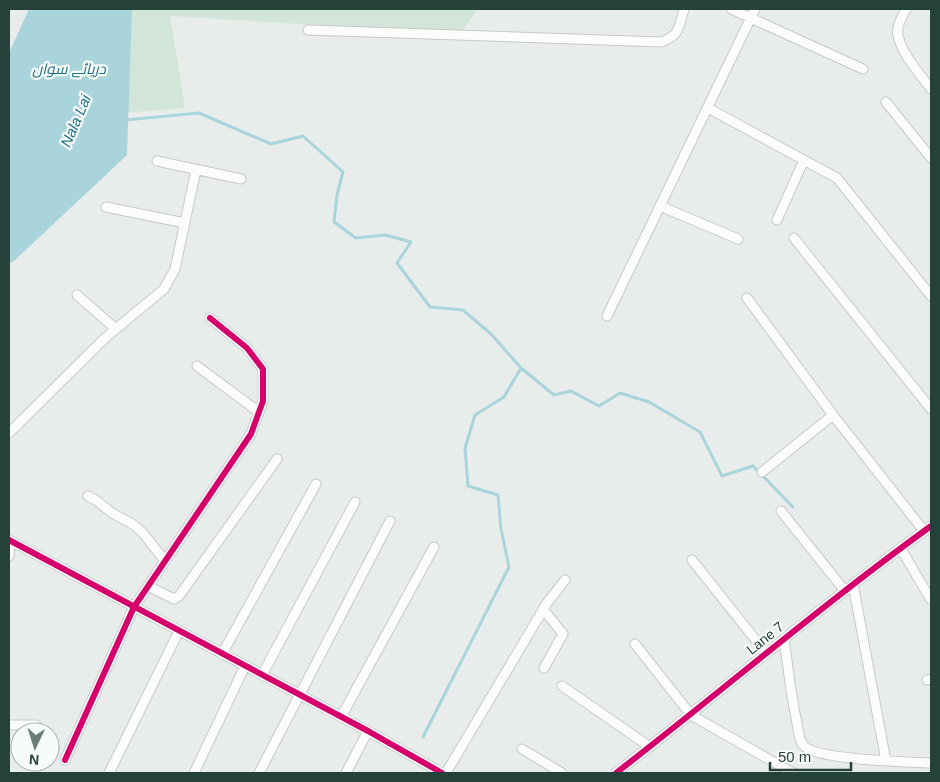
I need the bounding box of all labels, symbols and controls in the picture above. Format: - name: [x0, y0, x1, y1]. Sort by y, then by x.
- water label: دریائے سواں: [32, 60, 106, 78]
- water label: Nala Lai: [57, 92, 94, 149]
- street label: Lane 7: [743, 618, 787, 658]
- north arrow: [10, 722, 60, 772]
- scale bar: [770, 740, 851, 772]
- text: 50 m: [778, 748, 811, 765]
- text: N: [28, 752, 40, 768]

